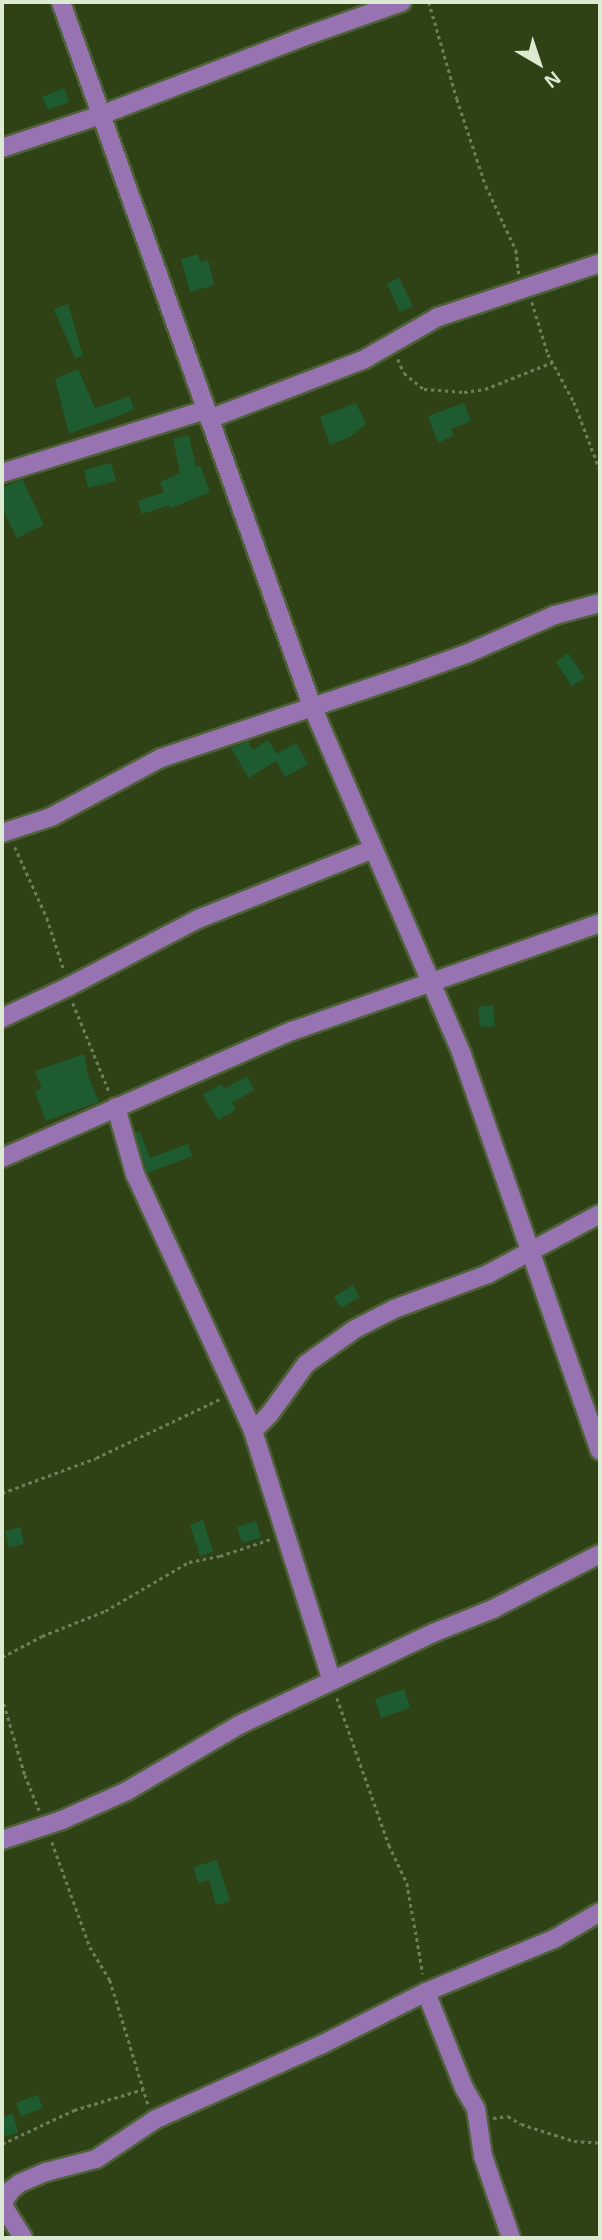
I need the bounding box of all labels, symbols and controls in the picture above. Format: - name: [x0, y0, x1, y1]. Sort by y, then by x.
- north arrow: [504, 28, 574, 98]
- text: N: [541, 67, 564, 92]

